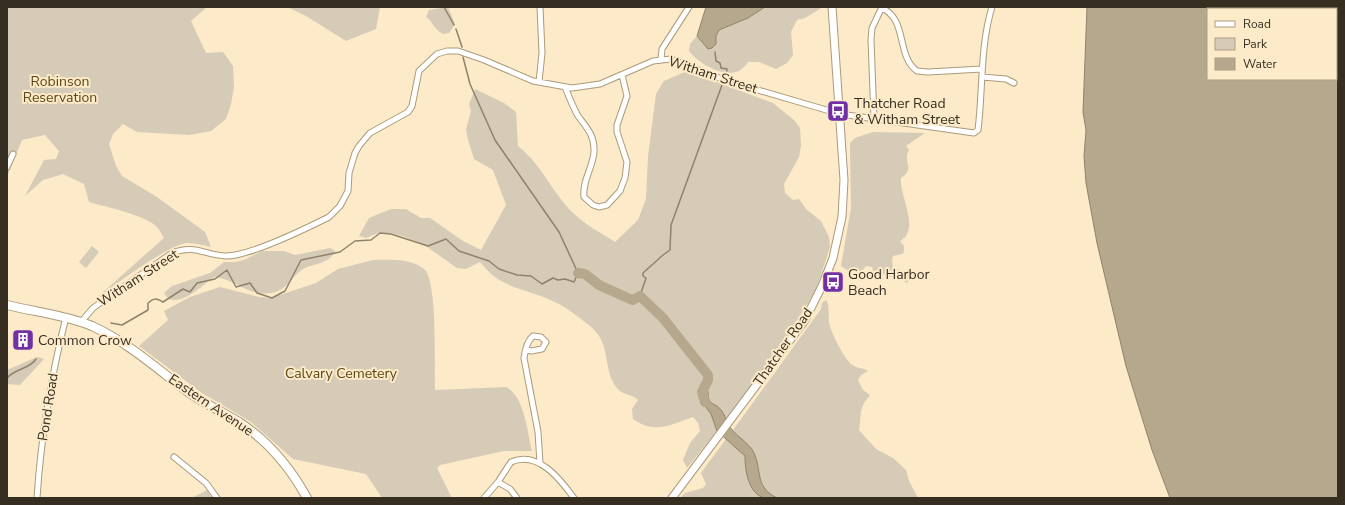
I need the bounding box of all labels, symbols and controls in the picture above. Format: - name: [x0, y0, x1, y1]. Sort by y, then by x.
- legend: [1207, 8, 1337, 80]
- text: Road: [1243, 16, 1271, 32]
- text: Park: [1243, 36, 1268, 52]
- street label: Witham Street: [666, 52, 760, 98]
- text: Water: [1243, 56, 1277, 72]
- park label: Robinson Reservation: [23, 72, 97, 107]
- place label: Thatcher Road & Witham Street: [854, 94, 960, 129]
- bus stop icon: Thatcher Road & Witham Street: [825, 98, 851, 124]
- street label: Witham Street: [94, 245, 182, 311]
- place label: Good Harbor Beach: [848, 265, 930, 300]
- bus stop icon: Good Harbor Beach: [820, 269, 846, 295]
- street label: Thatcher Road: [749, 304, 817, 390]
- building icon: Common Crow: [10, 327, 36, 353]
- place label: Common Crow: [38, 331, 132, 350]
- park label: Calvary Cemetery: [285, 364, 398, 383]
- street label: Eastern Avenue: [165, 370, 257, 440]
- street label: Pond Road: [33, 372, 63, 442]

